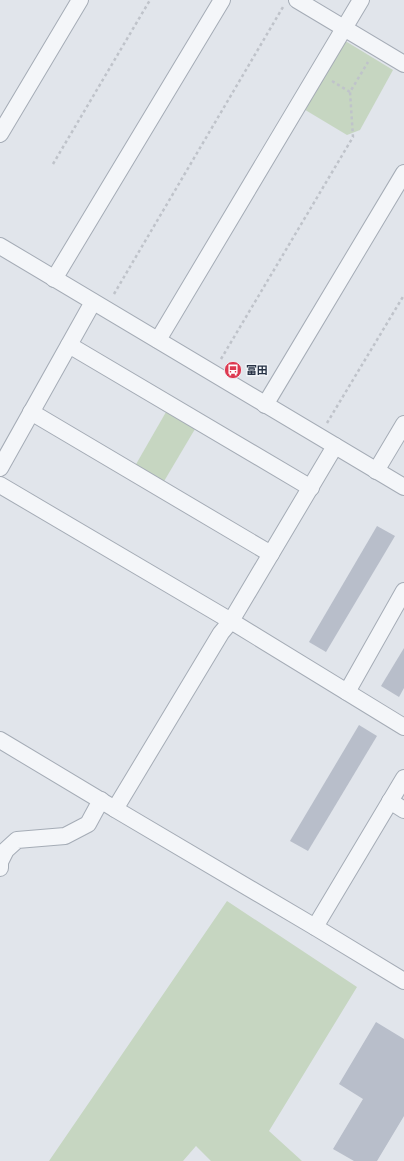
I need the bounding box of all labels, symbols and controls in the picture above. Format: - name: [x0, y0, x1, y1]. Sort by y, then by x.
- bus stop icon: 富田: [223, 360, 243, 380]
- place label: 富田: [246, 363, 268, 377]

